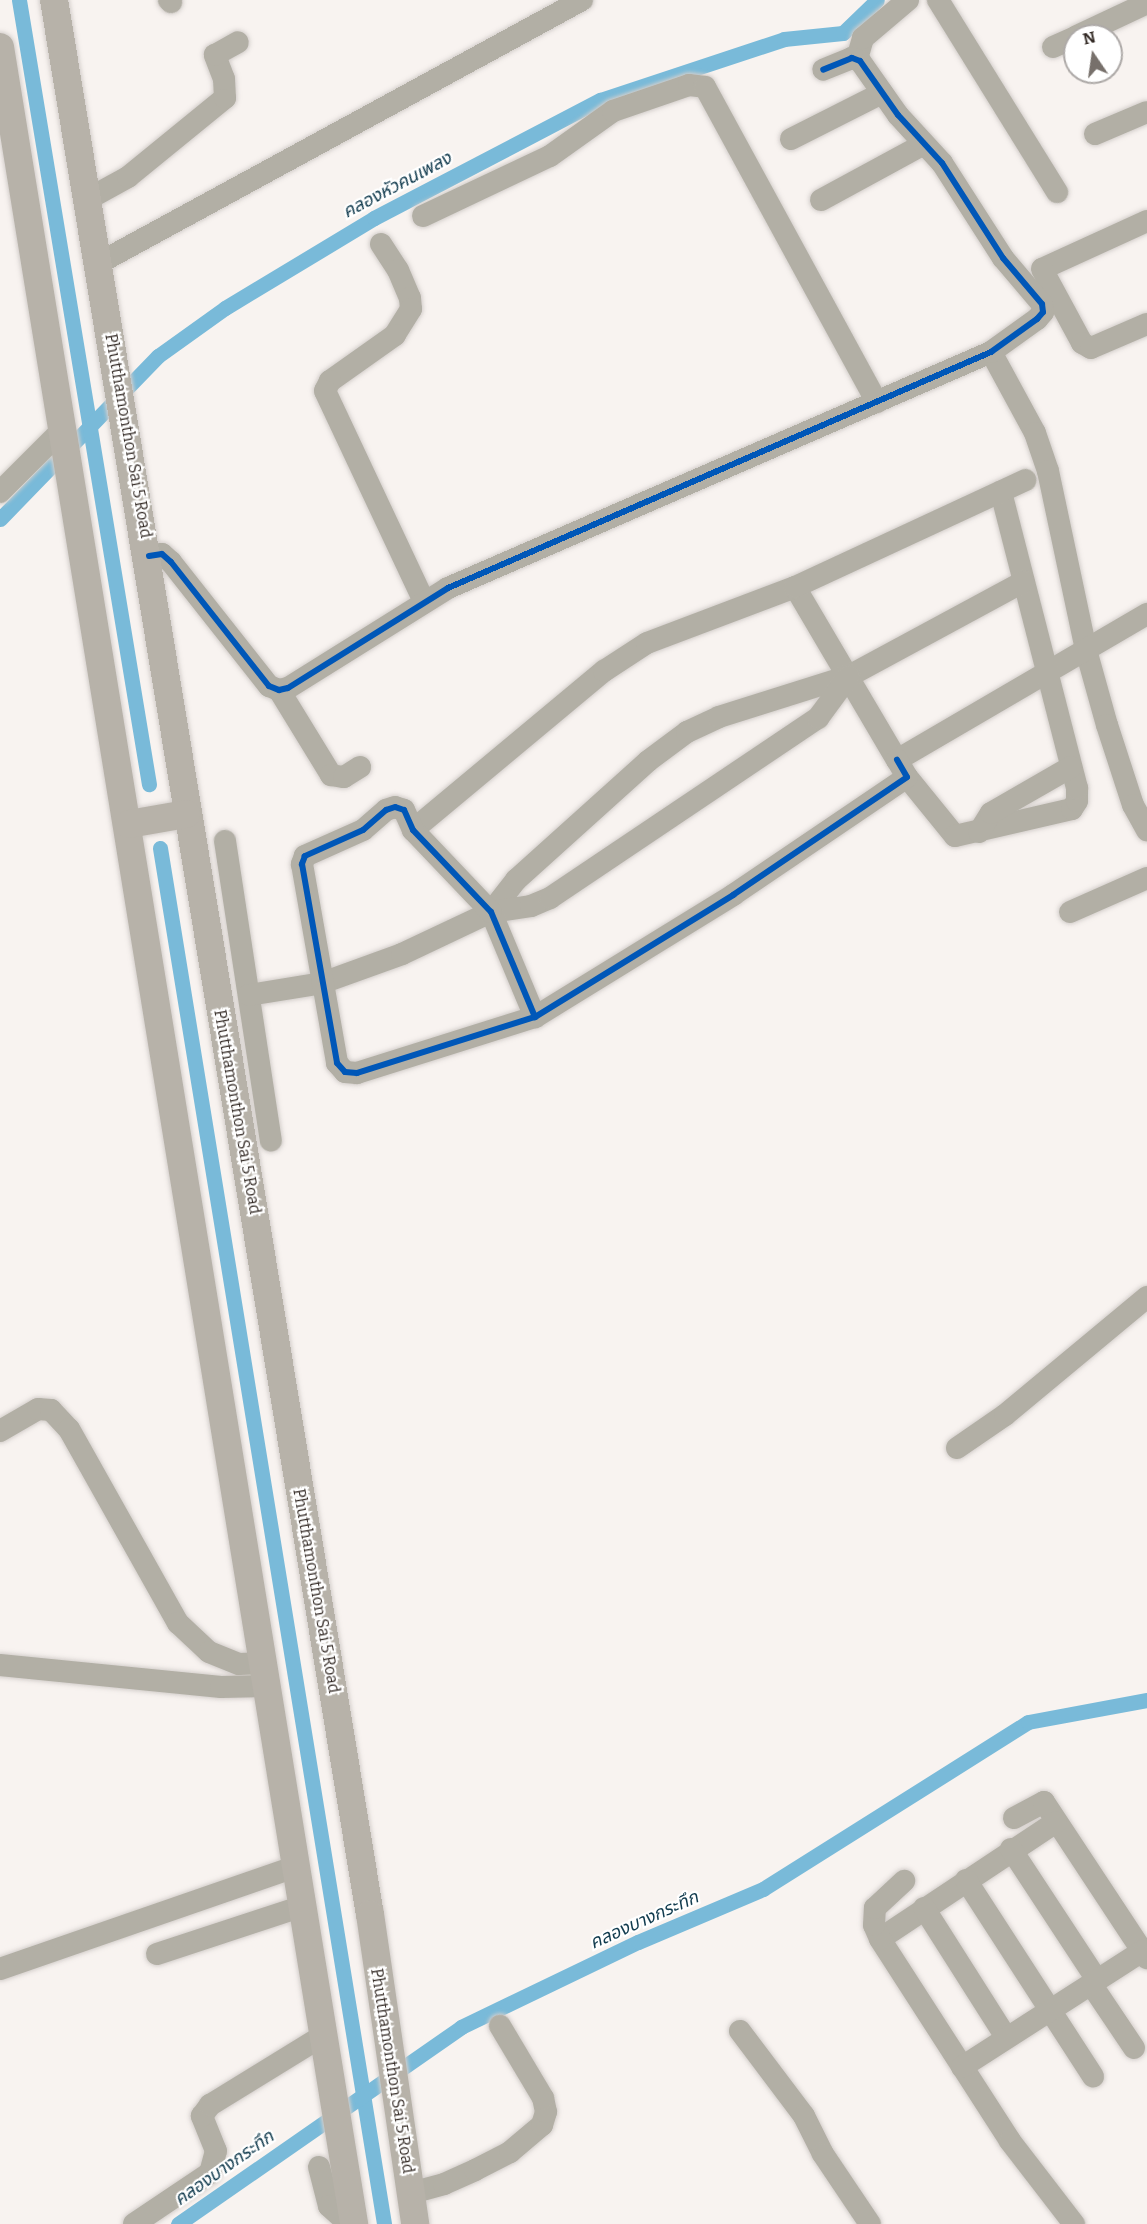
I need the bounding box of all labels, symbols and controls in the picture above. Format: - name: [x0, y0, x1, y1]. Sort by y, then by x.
- north arrow: [1063, 24, 1123, 84]
- text: N: [1081, 27, 1097, 49]
- water label: คลองหัวคนเพลง: [339, 147, 455, 223]
- street label: Phutthamonthon Sai 5 Road: [101, 332, 155, 540]
- street label: Phutthamonthon Sai 5 Road: [210, 1008, 264, 1216]
- street label: Phutthamonthon Sai 5 Road: [289, 1487, 343, 1695]
- water label: คลองบางกระทึก: [586, 1886, 702, 1954]
- street label: Phutthamonthon Sai 5 Road: [366, 1967, 418, 2175]
- water label: คลองบางกระทึก: [170, 2126, 278, 2210]

